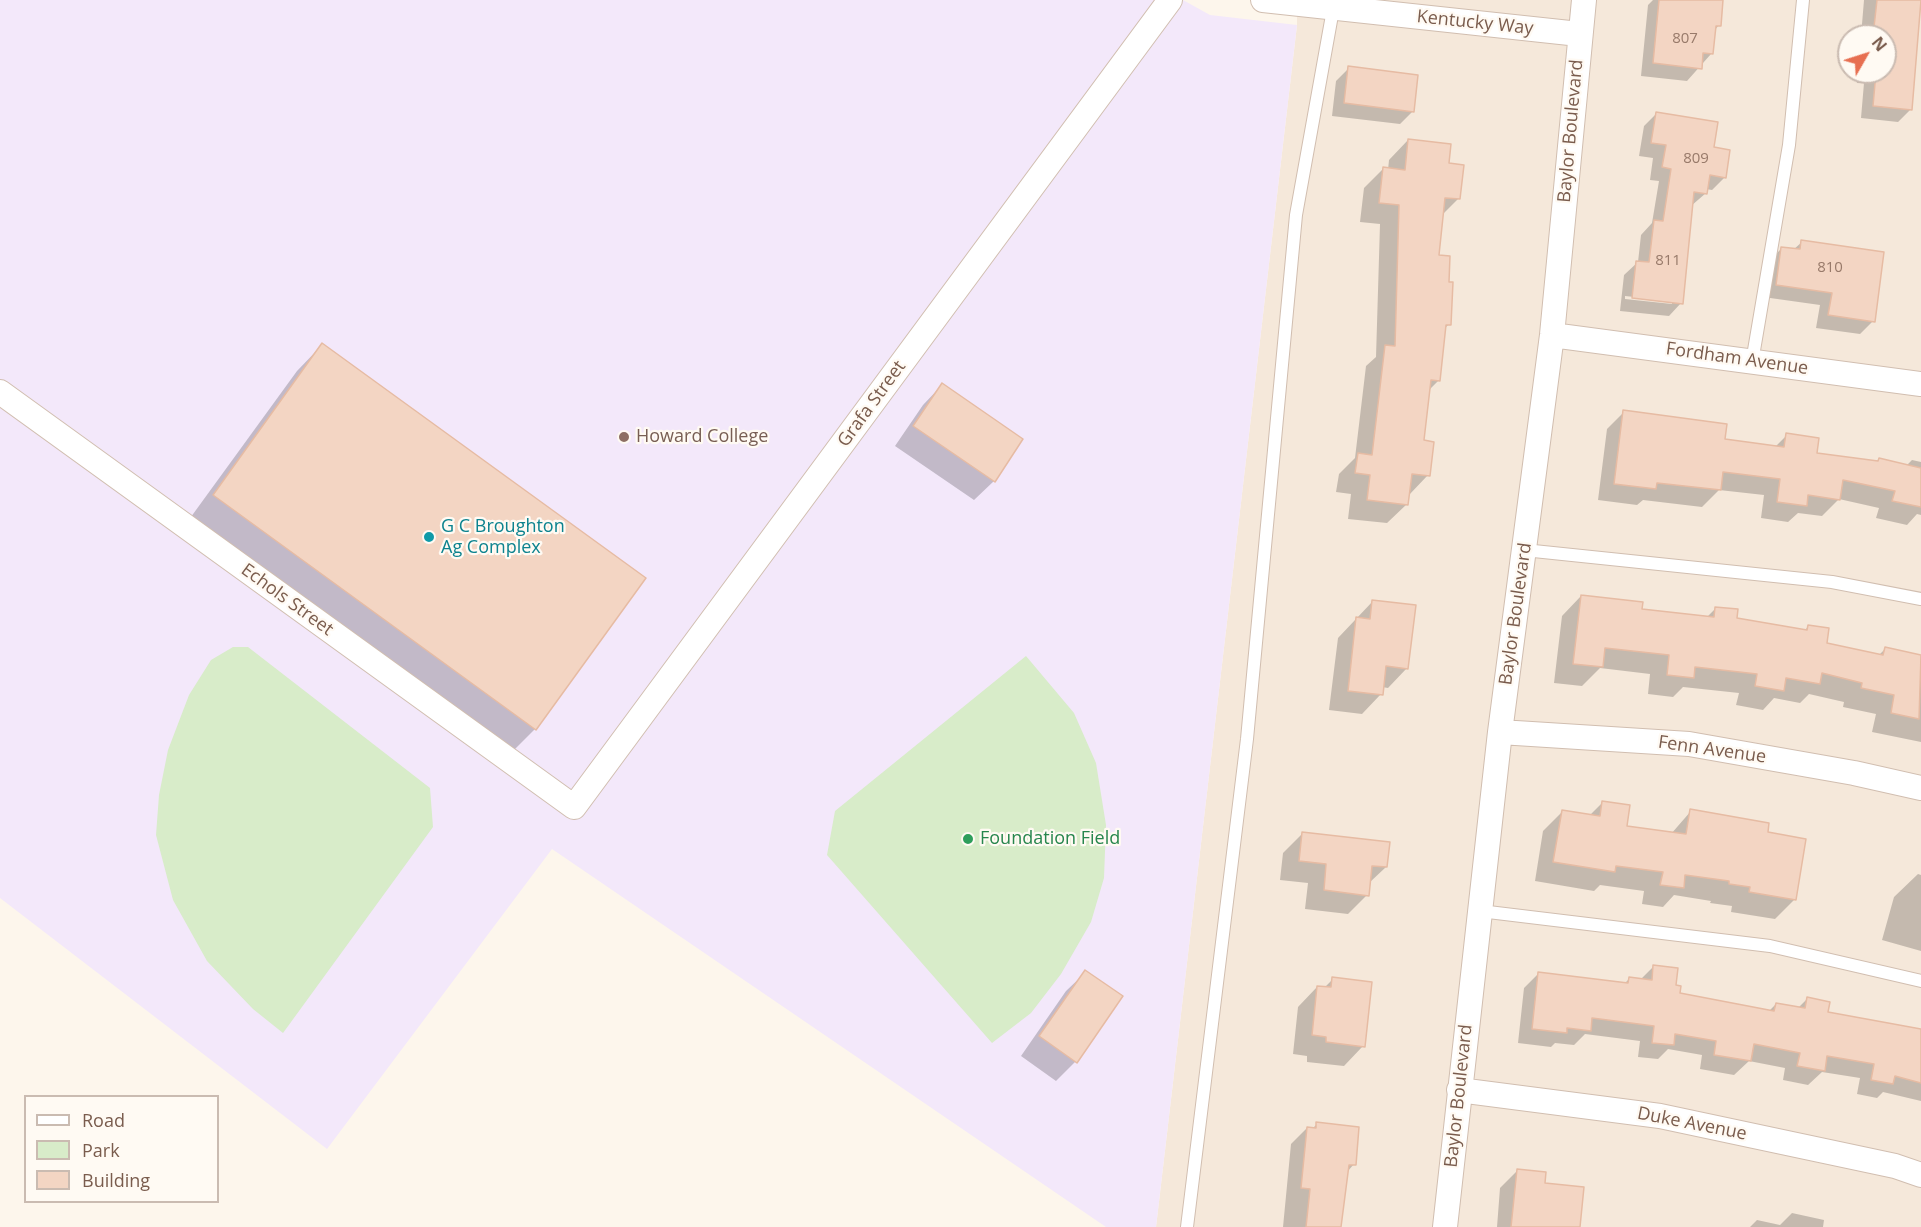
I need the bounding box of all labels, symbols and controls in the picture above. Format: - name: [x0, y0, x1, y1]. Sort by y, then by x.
- street label: Kentucky Way: [1416, 6, 1534, 40]
- north arrow: [1837, 24, 1897, 84]
- house number: 807: [1672, 30, 1698, 48]
- text: N: [1867, 32, 1892, 56]
- street label: Baylor Boulevard: [1554, 59, 1588, 203]
- house number: 809: [1683, 150, 1709, 168]
- house number: 811: [1655, 252, 1681, 270]
- house number: 810: [1817, 259, 1843, 277]
- street label: Fordham Avenue: [1664, 338, 1810, 380]
- street label: Grafa Street: [833, 357, 911, 451]
- place label: Howard College: [636, 426, 768, 448]
- marker: Howard College: [617, 430, 631, 444]
- place label: G C Broughton Ag Complex: [441, 516, 565, 558]
- marker: G C Broughton Ag Complex: [422, 530, 436, 544]
- street label: Baylor Boulevard: [1495, 541, 1537, 687]
- street label: Echols Street: [237, 559, 337, 641]
- street label: Fenn Avenue: [1657, 732, 1767, 768]
- place label: Foundation Field: [980, 828, 1120, 850]
- marker: Foundation Field: [961, 832, 975, 846]
- street label: Baylor Boulevard: [1441, 1023, 1477, 1169]
- legend: [24, 1095, 219, 1203]
- street label: Duke Avenue: [1635, 1103, 1749, 1145]
- text: Road: [82, 1108, 125, 1132]
- text: Park: [82, 1138, 120, 1162]
- text: Building: [82, 1168, 150, 1192]

